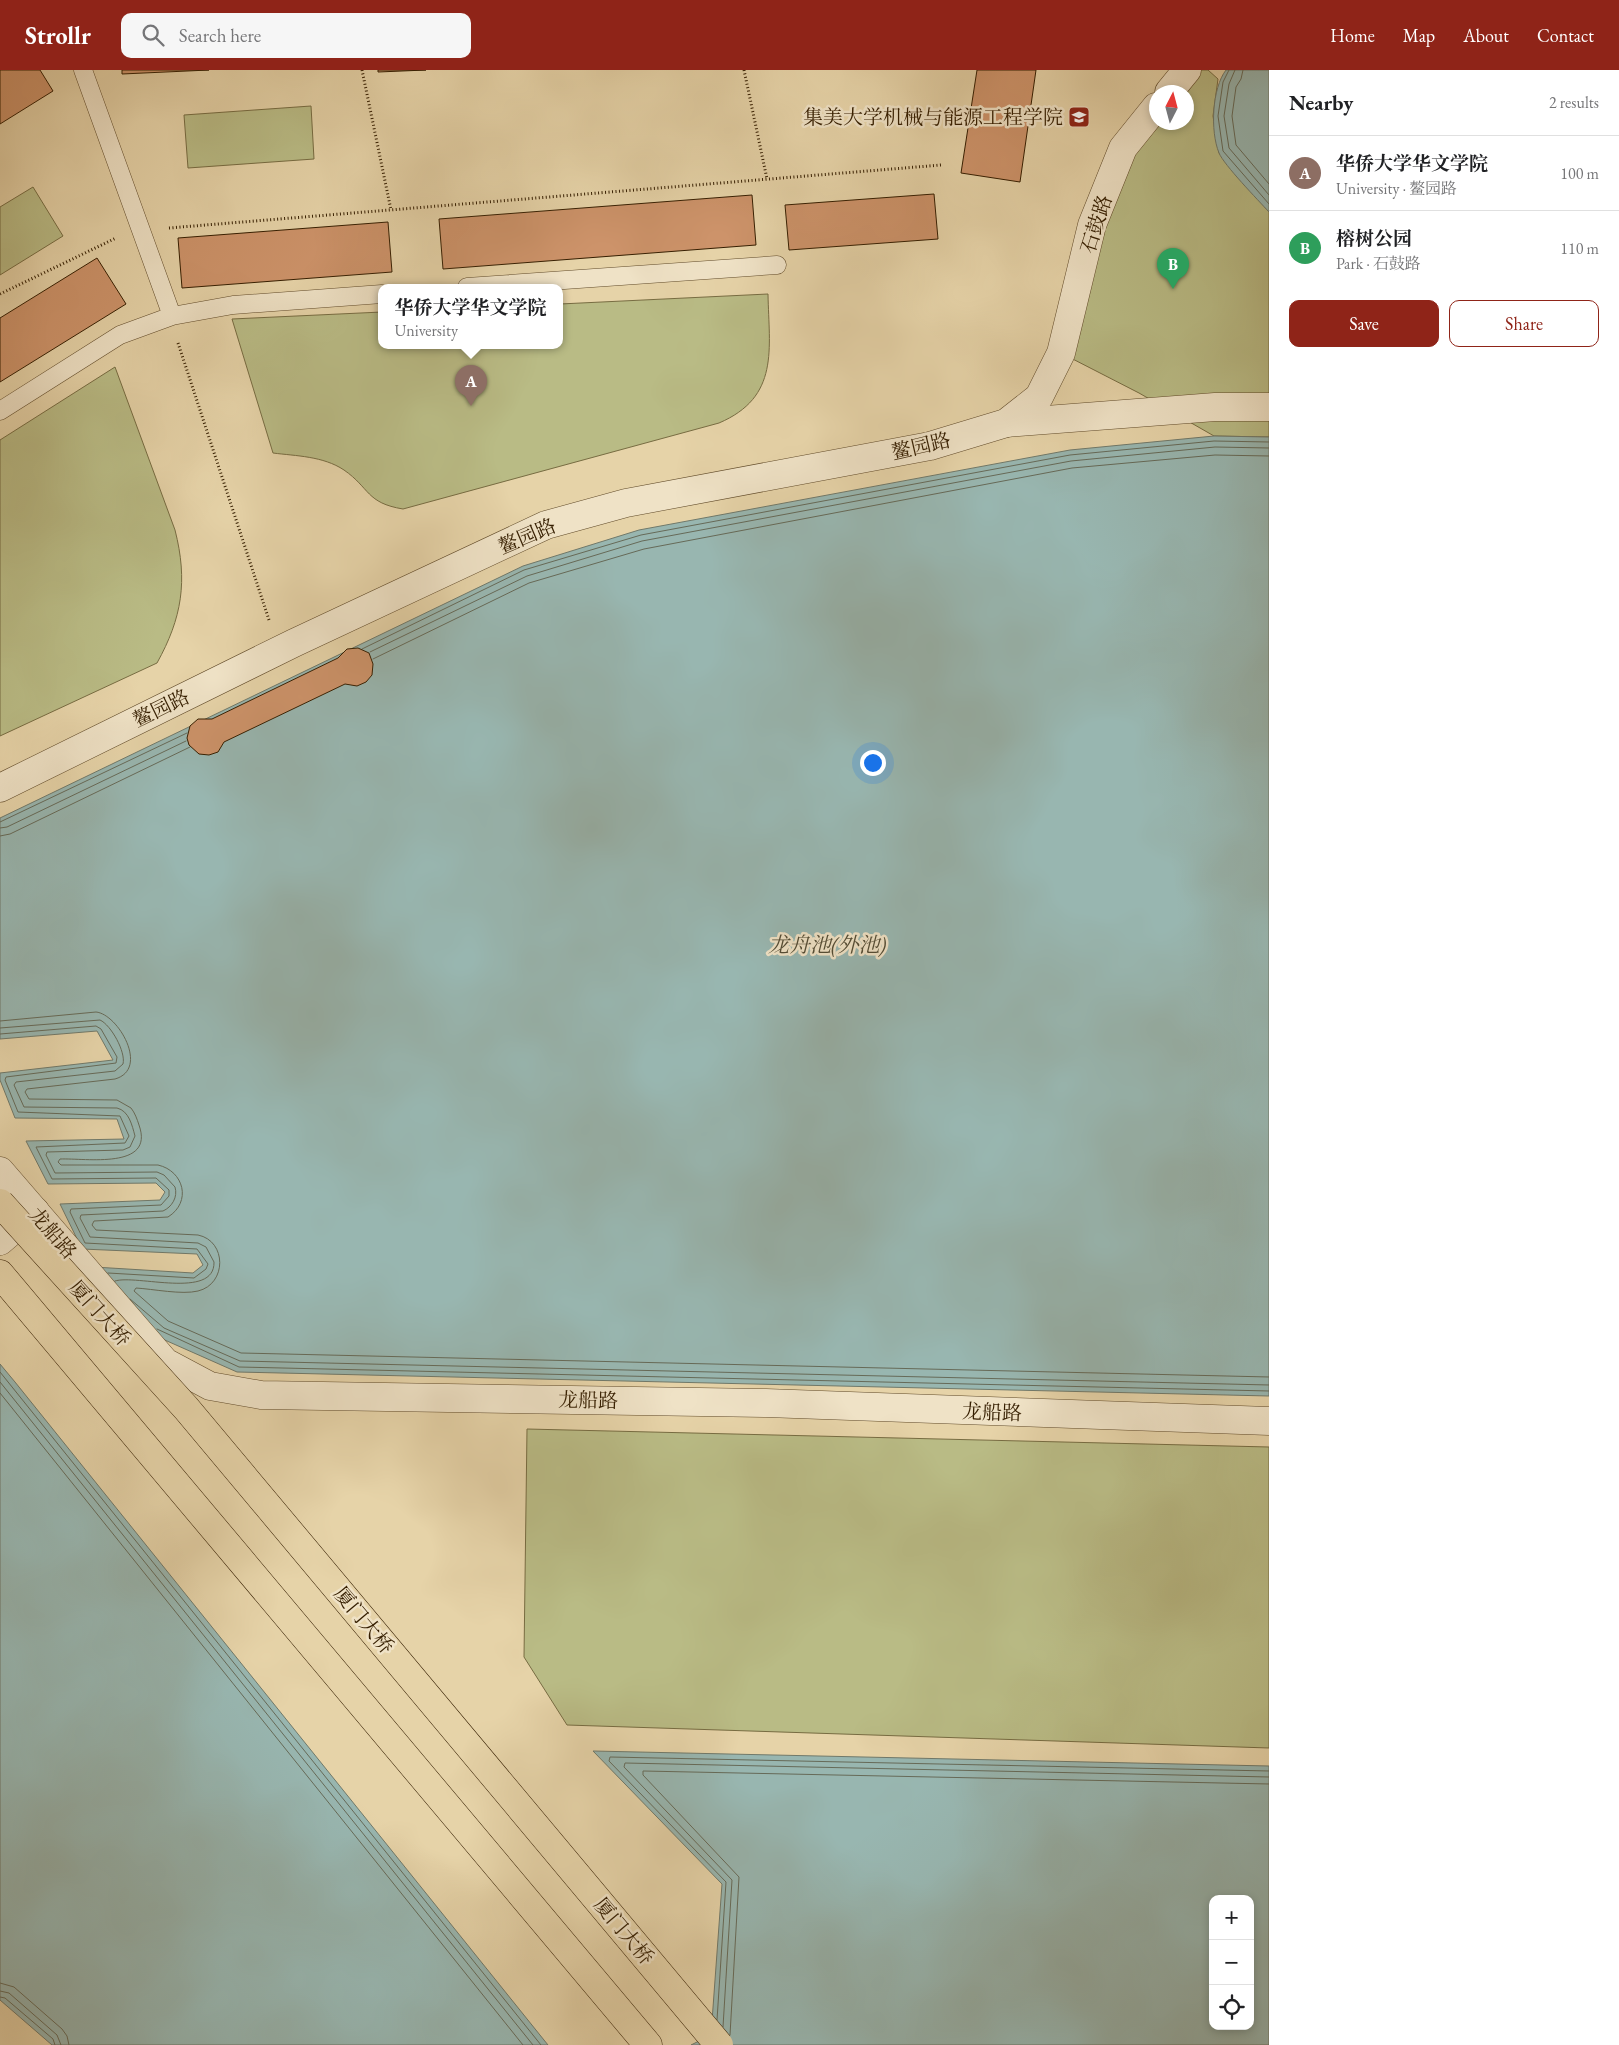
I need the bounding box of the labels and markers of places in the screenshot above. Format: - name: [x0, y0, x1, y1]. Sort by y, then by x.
- place label: 集美大学机械与能源工程学院: [803, 104, 1063, 130]
- school or university icon: 集美大学机械与能源工程学院: [1067, 105, 1091, 129]
- pin: B: [1157, 248, 1189, 289]
- pin: A: [455, 365, 487, 406]

